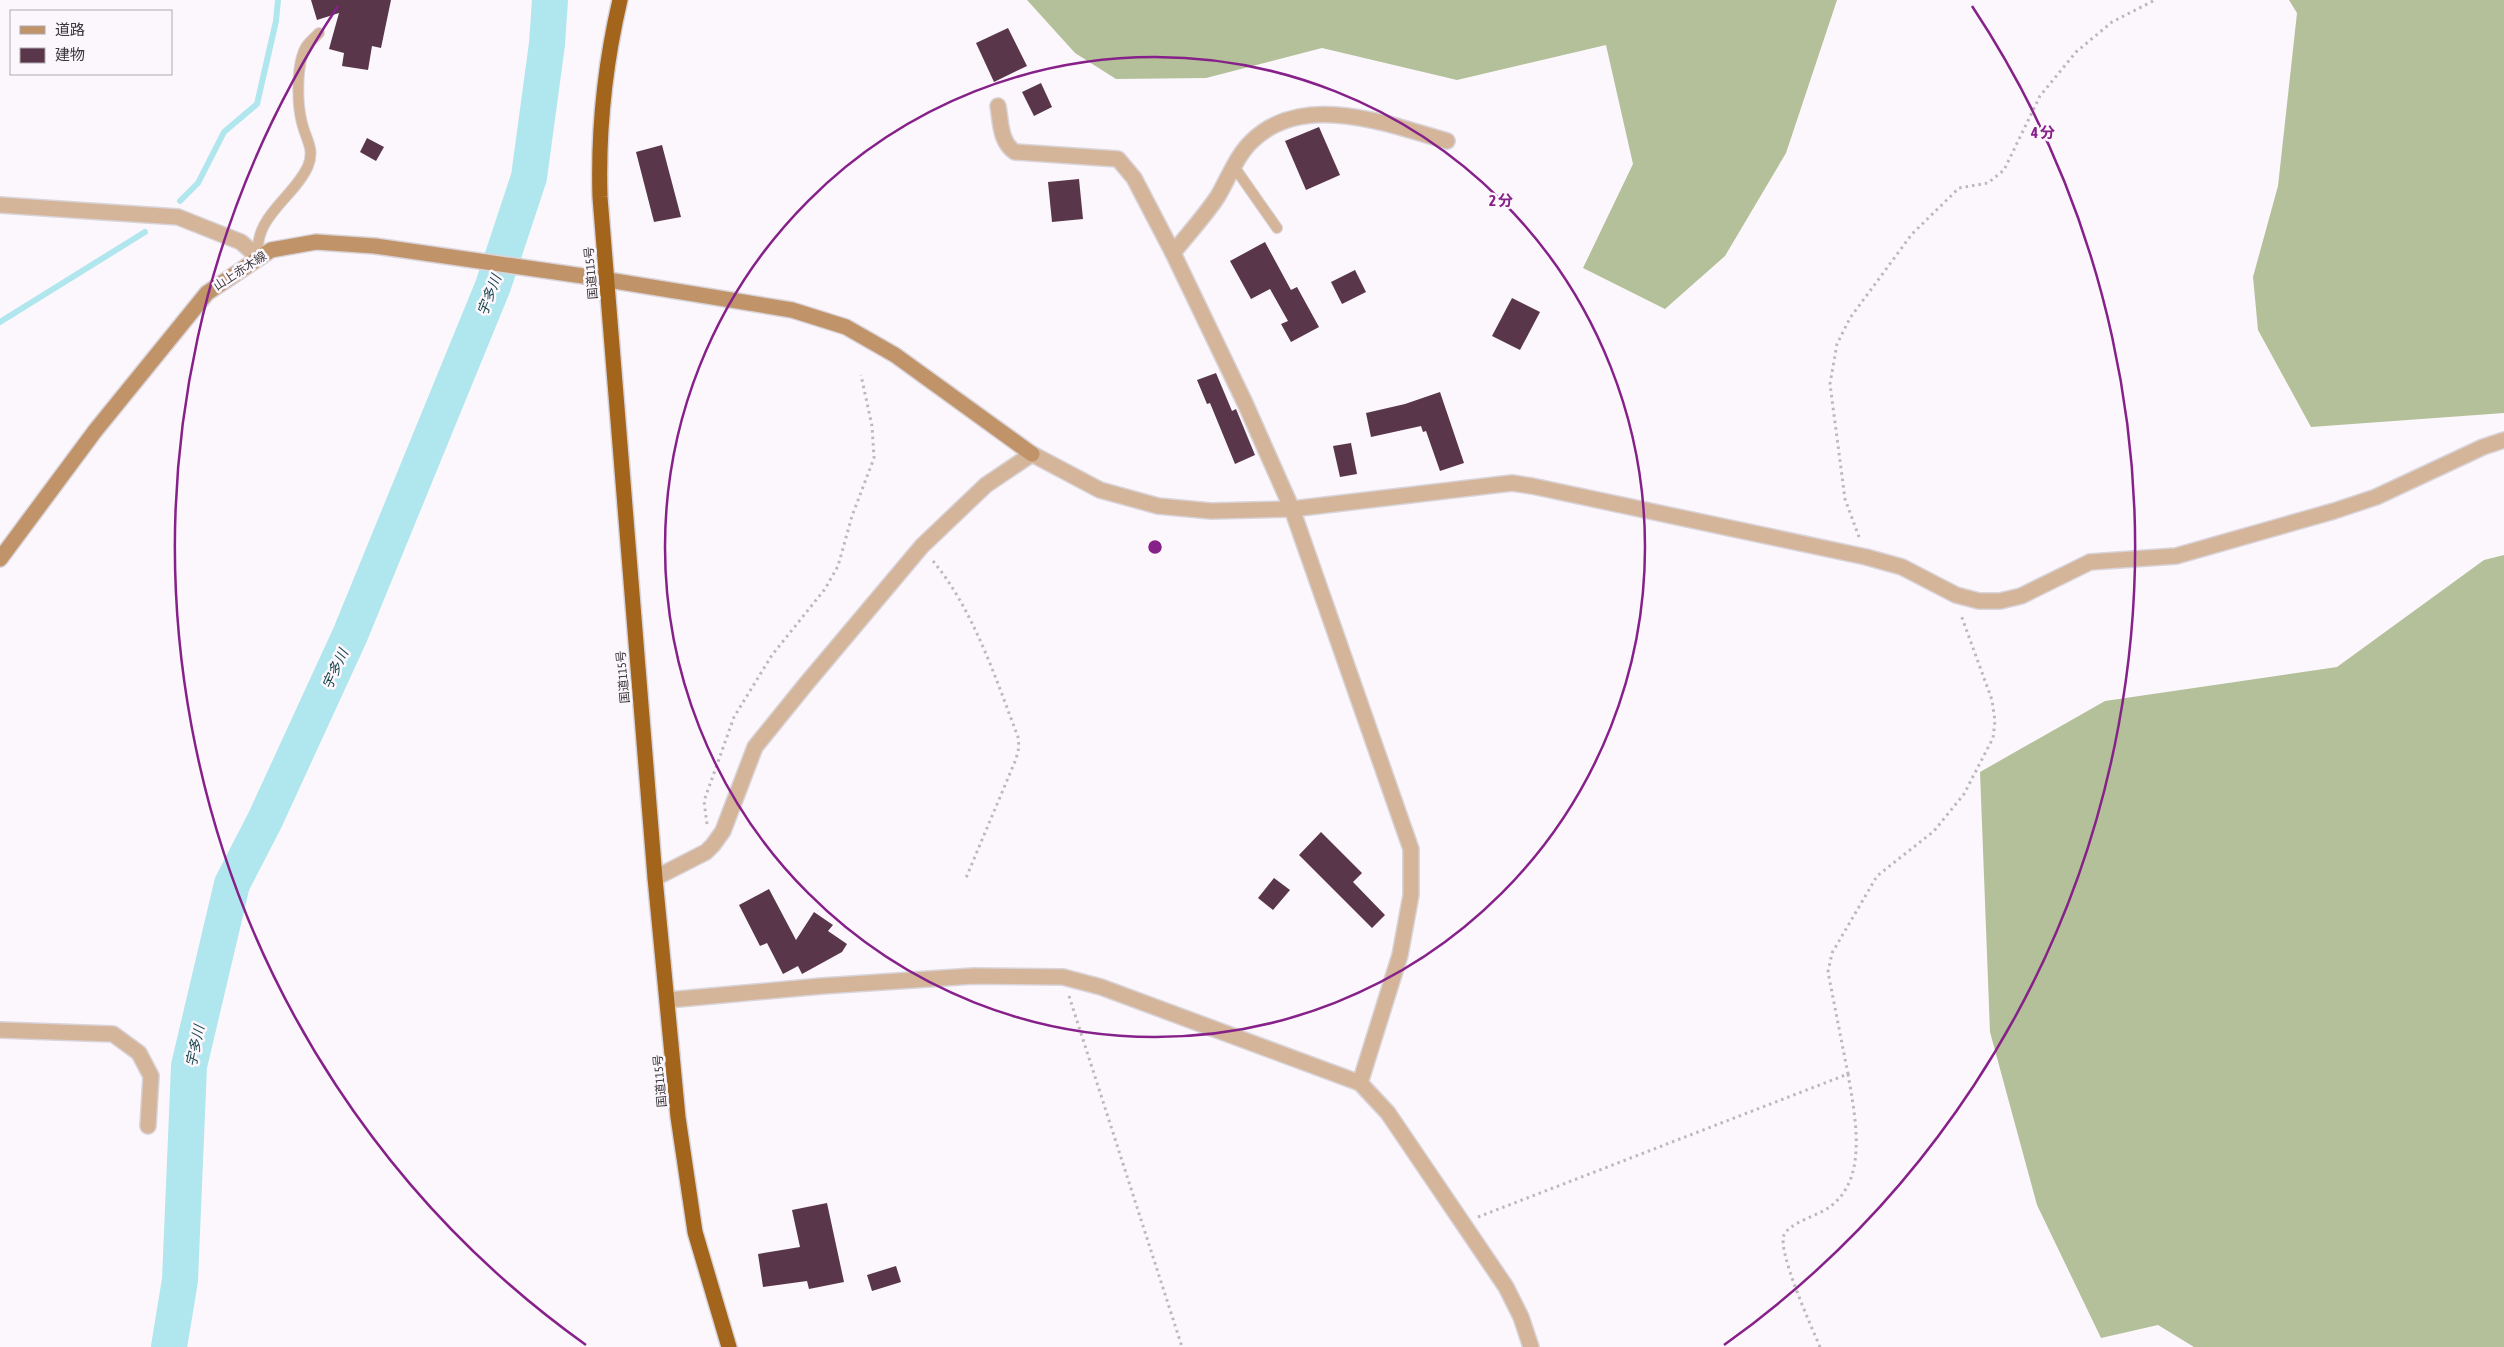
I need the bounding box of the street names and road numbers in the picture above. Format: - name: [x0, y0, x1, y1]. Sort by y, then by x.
- street label: 国道115号: [582, 246, 600, 300]
- street label: 山上赤木線: [211, 249, 269, 293]
- street label: 国道115号: [614, 650, 632, 704]
- street label: 国道115号: [651, 1054, 669, 1108]

